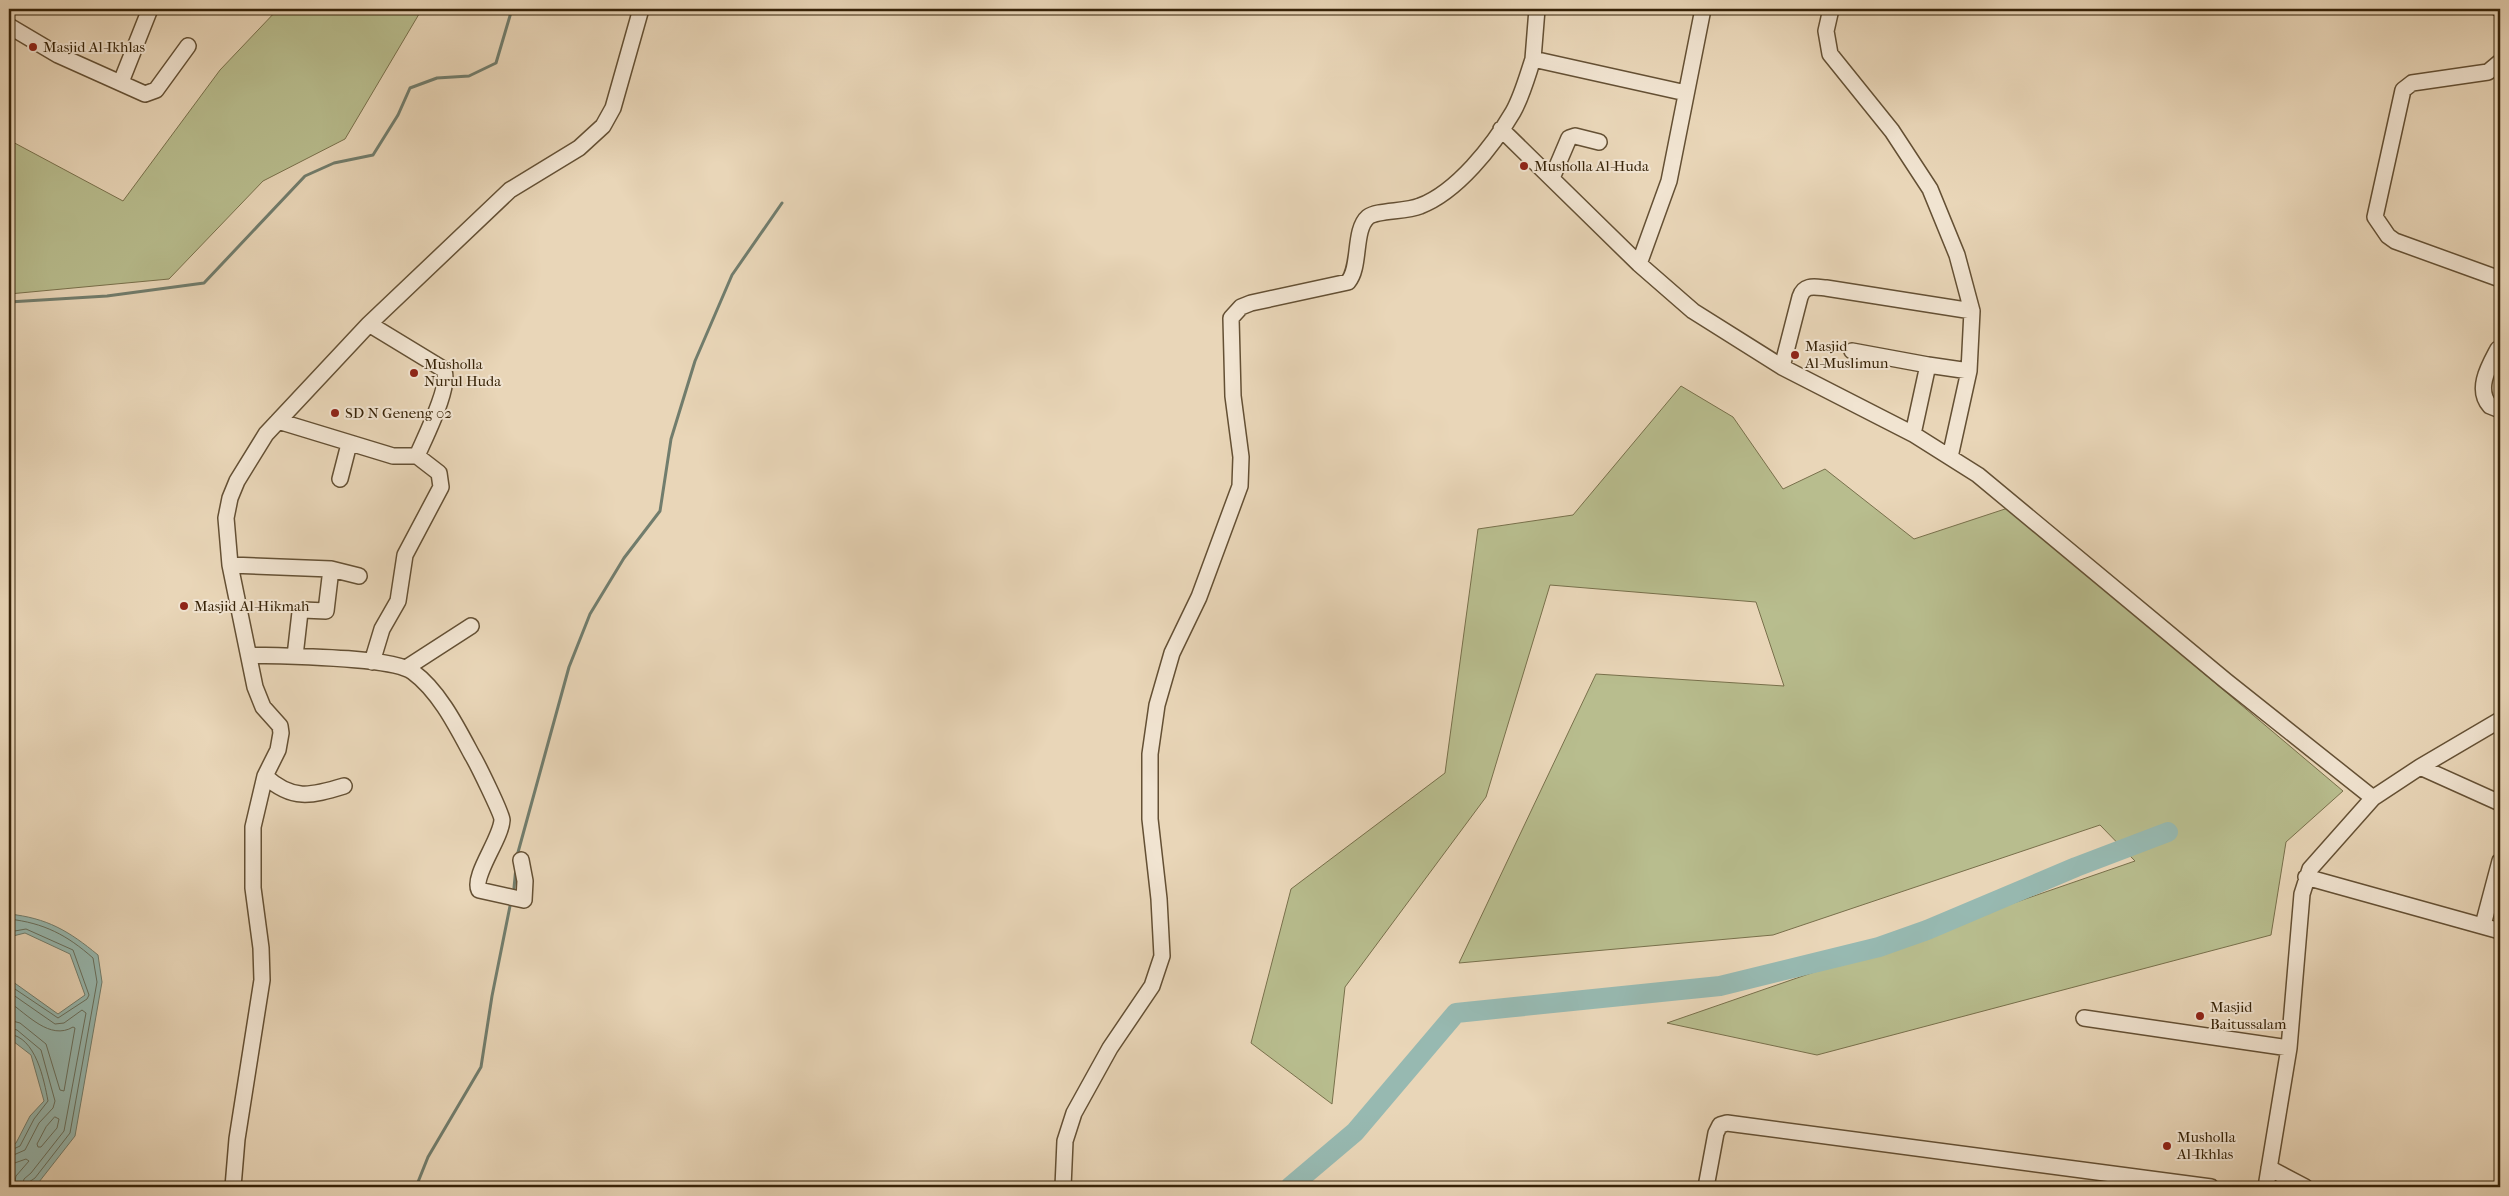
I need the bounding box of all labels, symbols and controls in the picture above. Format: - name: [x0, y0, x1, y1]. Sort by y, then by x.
- place label: Masjid Al-Ikhlas: [43, 38, 146, 56]
- marker: Masjid Al-Ikhlas: [27, 41, 39, 53]
- place label: Musholla Al-Huda: [1534, 157, 1650, 175]
- marker: Musholla Al-Huda: [1518, 160, 1530, 172]
- place label: Masjid Al-Muslimun: [1804, 337, 1889, 372]
- marker: Masjid Al-Muslimun: [1789, 349, 1801, 361]
- place label: Musholla Nurul Huda: [424, 355, 502, 390]
- marker: Musholla Nurul Huda: [408, 367, 420, 379]
- place label: SD N Geneng 02: [345, 404, 452, 422]
- marker: SD N Geneng 02: [329, 407, 341, 419]
- place label: Masjid Al-Hikmah: [194, 597, 310, 615]
- marker: Masjid Al-Hikmah: [178, 600, 190, 612]
- place label: Masjid Baitussalam: [2210, 998, 2287, 1033]
- marker: Masjid Baitussalam: [2194, 1010, 2206, 1022]
- place label: Musholla Al-Ikhlas: [2176, 1128, 2237, 1163]
- marker: Musholla Al-Ikhlas: [2161, 1140, 2173, 1152]

